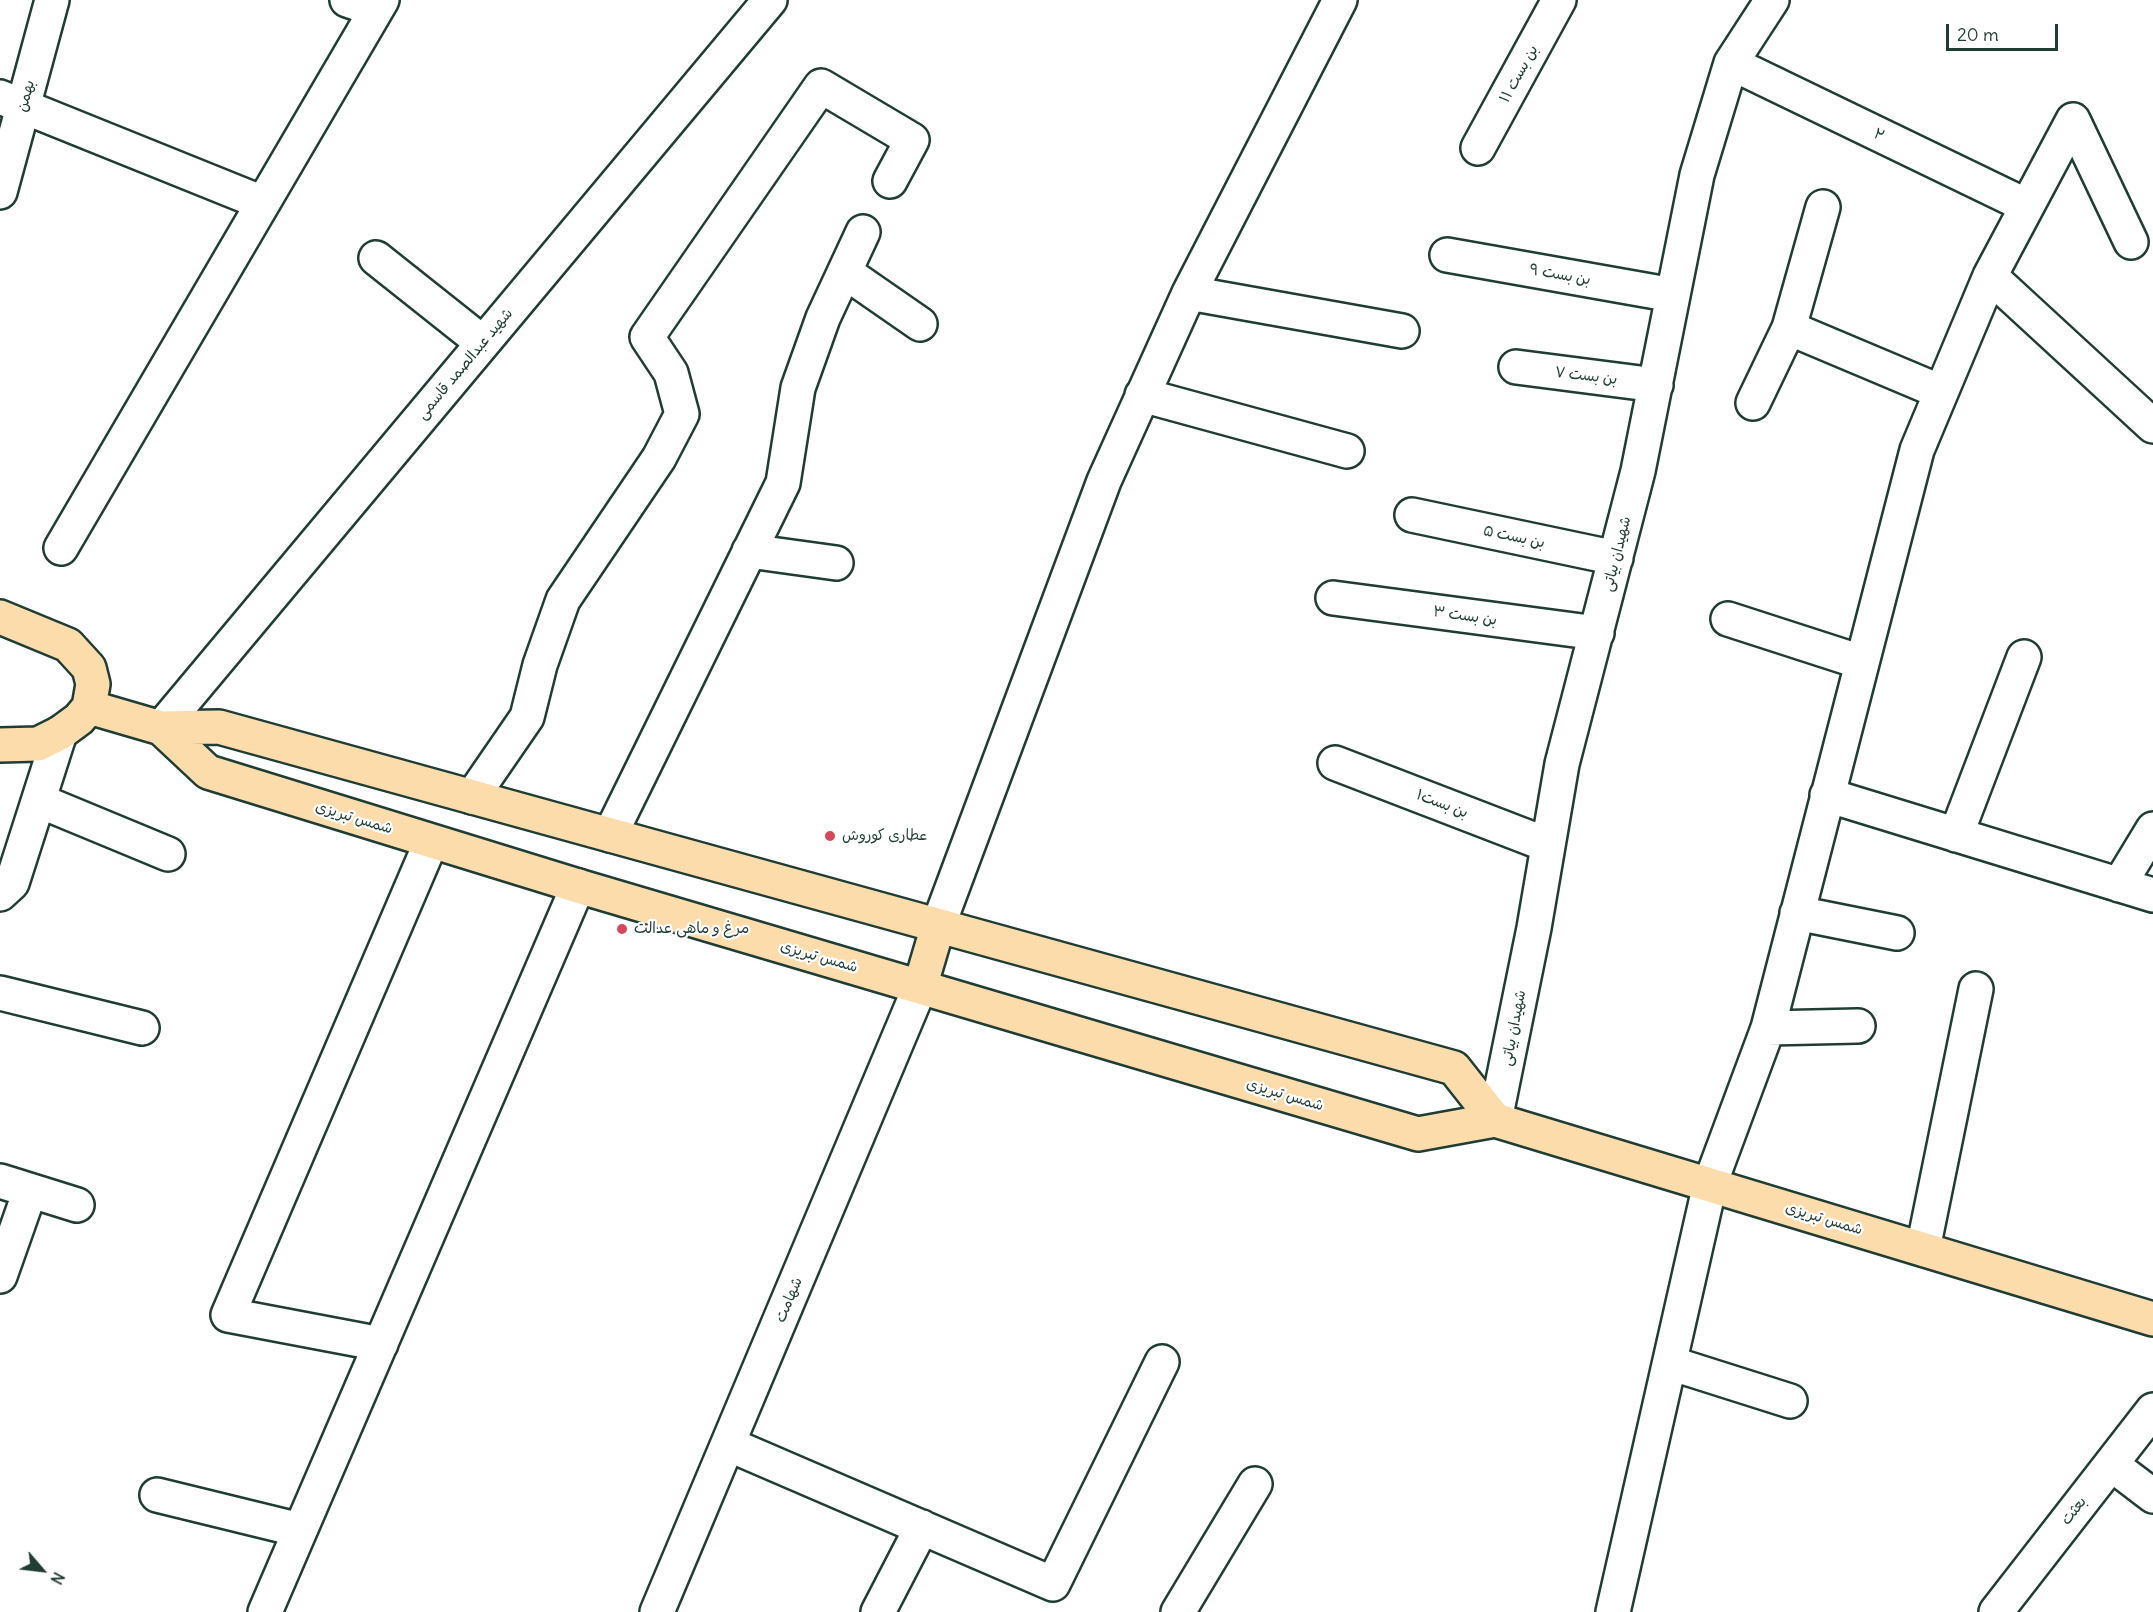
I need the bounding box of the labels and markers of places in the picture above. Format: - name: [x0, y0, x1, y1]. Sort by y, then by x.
- place label: عطاری کوروش: [842, 827, 927, 845]
- marker: عطاری کوروش: [823, 829, 837, 843]
- place label: مرغ و ماهی عدالت: [634, 920, 749, 938]
- marker: مرغ و ماهی عدالت: [615, 922, 629, 936]

